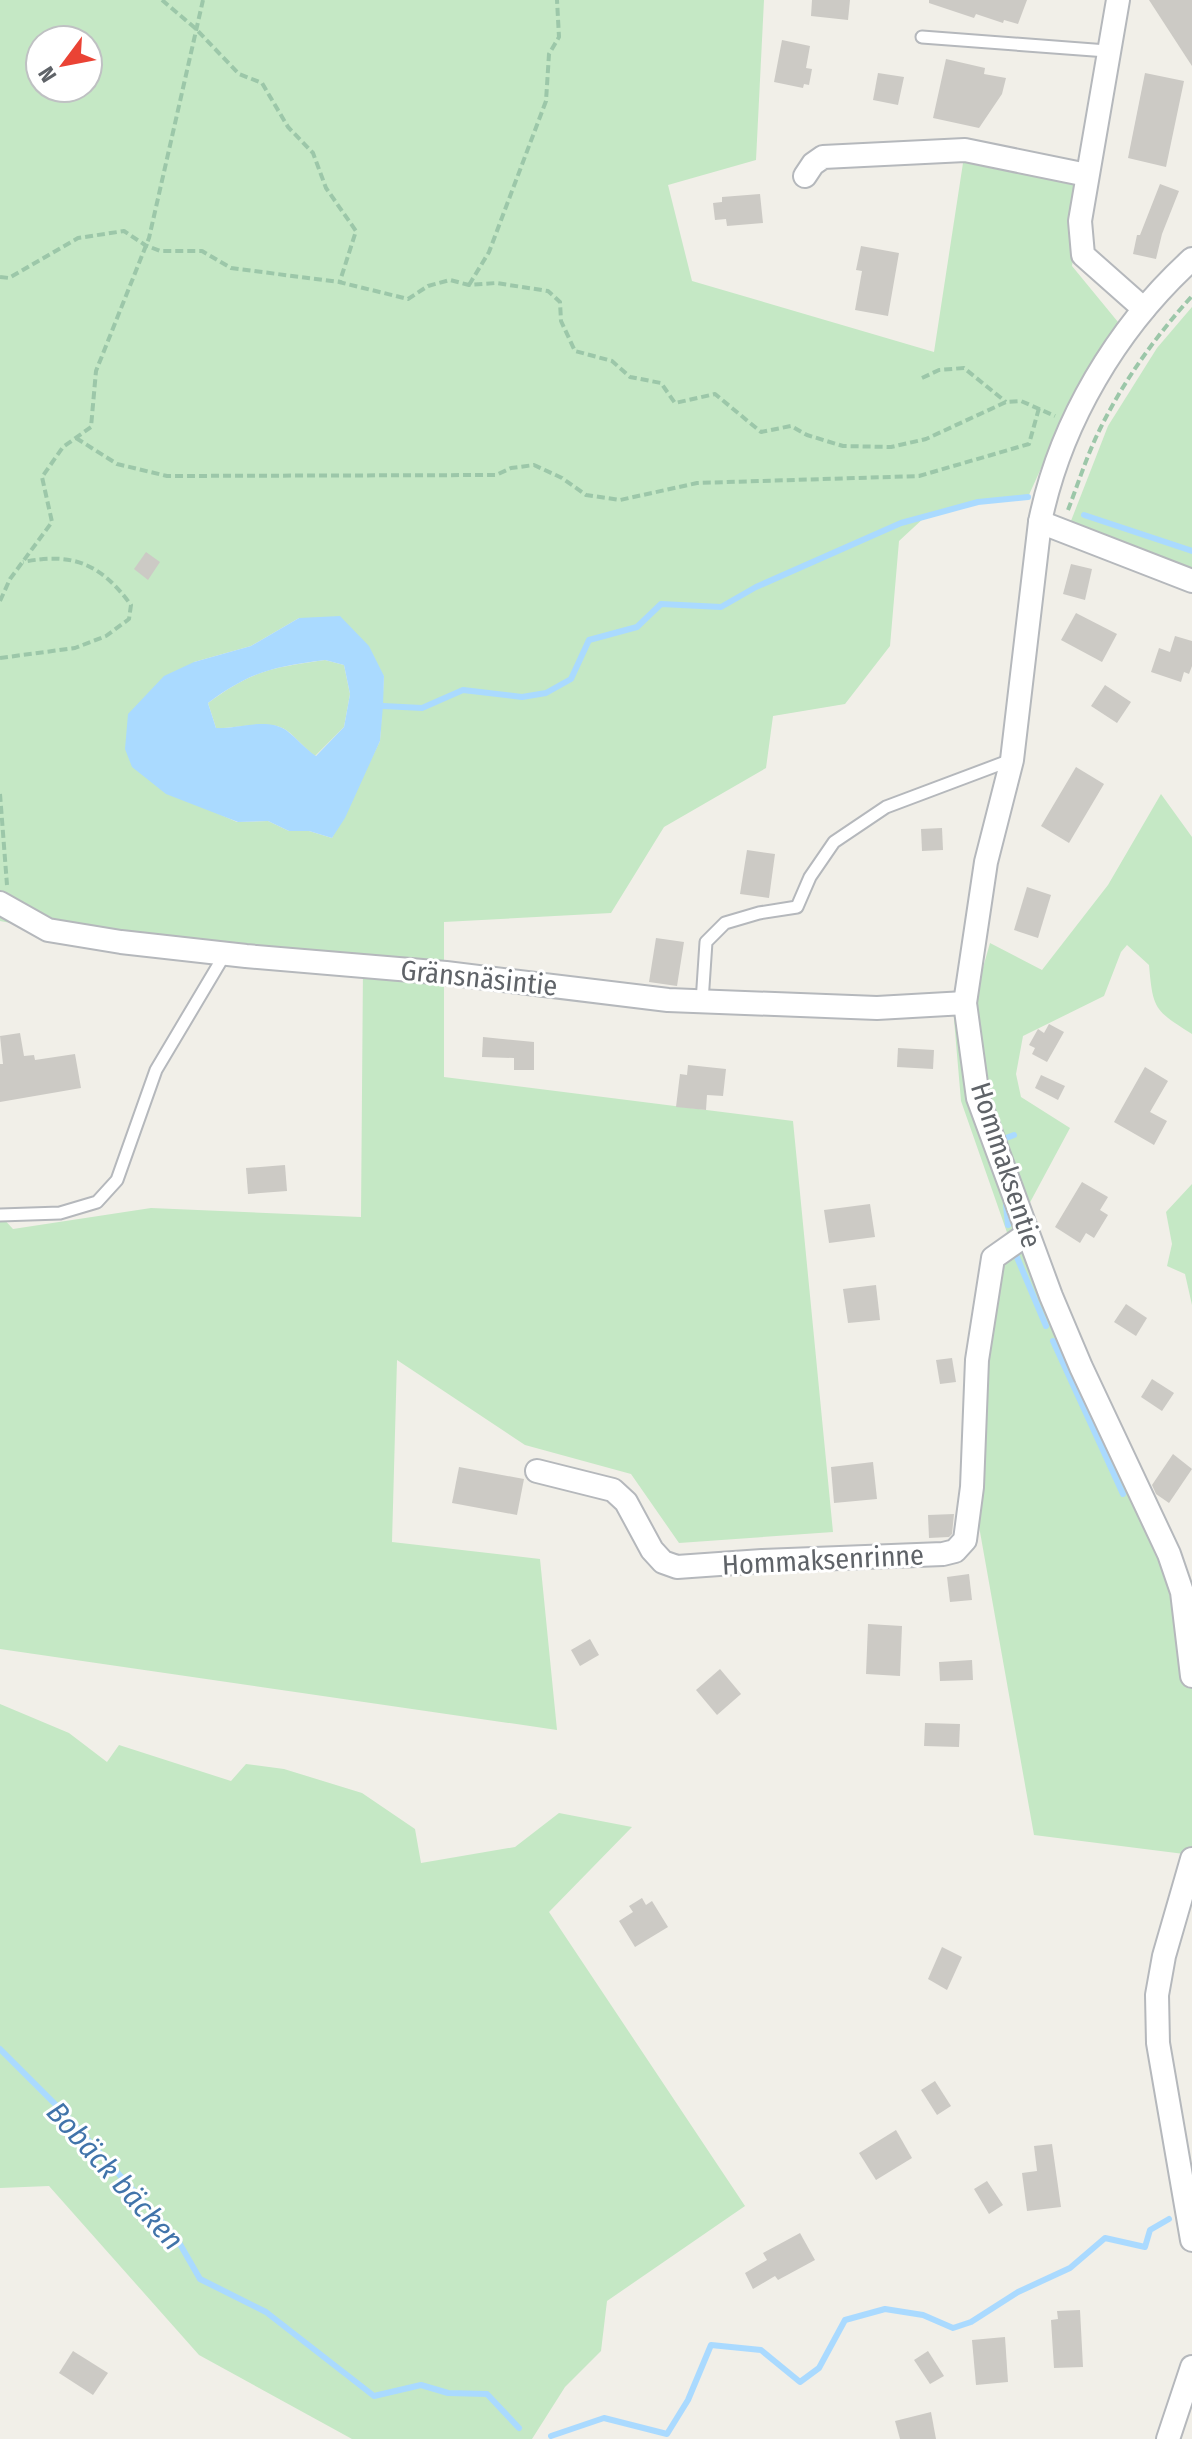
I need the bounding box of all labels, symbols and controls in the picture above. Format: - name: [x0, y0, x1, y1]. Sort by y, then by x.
- north arrow: [24, 24, 104, 104]
- text: N: [33, 62, 62, 87]
- street label: Gränsnäsintie: [399, 953, 559, 1003]
- street label: Hommaksentie: [964, 1078, 1048, 1252]
- street label: Hommaksenrinne: [721, 1538, 925, 1582]
- water label: Bobäck bäcken: [39, 2094, 191, 2258]

